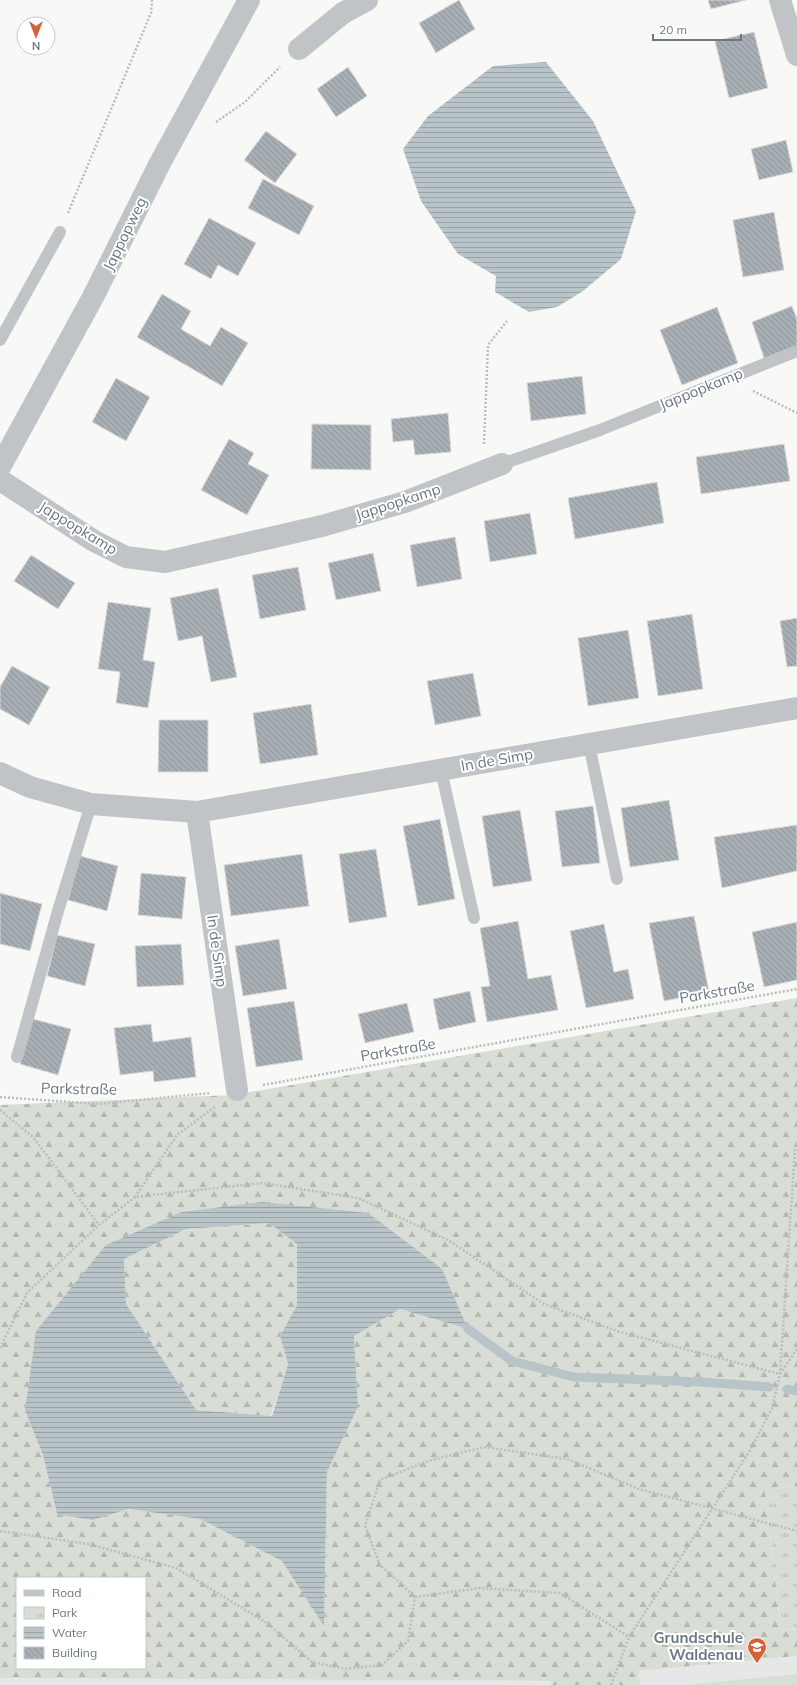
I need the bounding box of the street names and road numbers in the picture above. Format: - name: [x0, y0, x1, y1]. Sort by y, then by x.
- street label: Jappopweg: [99, 194, 151, 274]
- street label: Jappopkamp: [656, 363, 745, 414]
- street label: Jappopkamp: [353, 479, 443, 524]
- street label: Jappopkamp: [36, 497, 121, 558]
- street label: In de Simp: [459, 744, 534, 775]
- street label: In de Simp: [203, 914, 232, 988]
- street label: Parkstraße: [678, 976, 756, 1007]
- street label: Parkstraße: [359, 1034, 437, 1065]
- street label: Parkstraße: [41, 1078, 117, 1099]

